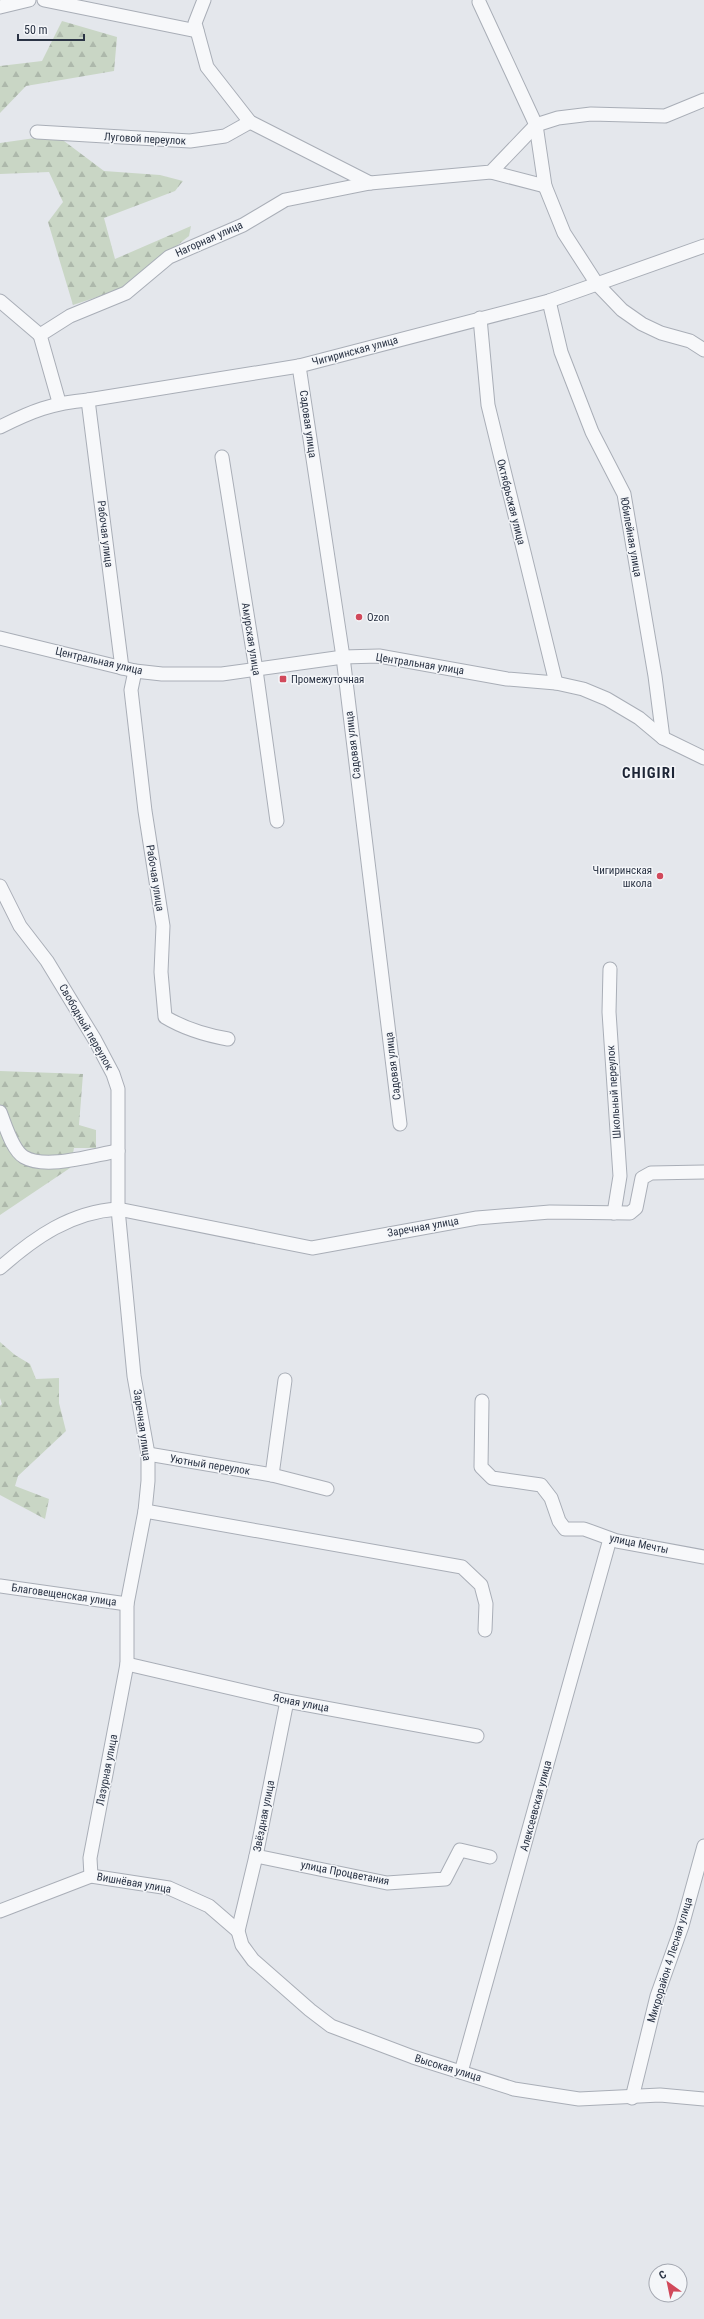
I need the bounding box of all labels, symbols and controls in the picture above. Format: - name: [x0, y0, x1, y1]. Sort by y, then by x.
- scale bar: [18, 16, 84, 42]
- text: 50 m: [24, 23, 48, 37]
- street label: Луговой переулок: [104, 130, 187, 148]
- street label: Нагорная улица: [173, 218, 245, 260]
- street label: Чигиринская улица: [311, 333, 399, 369]
- street label: Садовая улица: [297, 389, 319, 459]
- street label: Октябрьская улица: [494, 458, 528, 546]
- street label: Юбилейная улица: [618, 496, 644, 578]
- street label: Рабочая улица: [94, 500, 116, 568]
- street label: Амурская улица: [239, 602, 263, 676]
- place label: Ozon: [367, 611, 389, 624]
- marker: Ozon: [354, 612, 364, 622]
- street label: Центральная улица: [54, 645, 144, 677]
- street label: Центральная улица: [375, 651, 465, 677]
- place label: Промежуточная: [291, 673, 364, 686]
- marker: Промежуточная: [278, 674, 288, 684]
- street label: Садовая улица: [342, 710, 364, 780]
- district label: CHIGIRI: [622, 764, 676, 782]
- street label: Рабочая улица: [143, 844, 167, 912]
- place label: Чигиринская школа: [593, 864, 652, 890]
- marker: Чигиринская школа: [655, 871, 665, 881]
- street label: Свободный переулок: [56, 982, 116, 1073]
- street label: Садовая улица: [382, 1031, 404, 1101]
- street label: Школьный переулок: [604, 1044, 624, 1139]
- street label: Заречная улица: [386, 1214, 460, 1240]
- street label: Заречная улица: [131, 1388, 153, 1462]
- street label: Уютный переулок: [169, 1452, 252, 1478]
- street label: улица Мечты: [608, 1531, 670, 1557]
- street label: Благовещенская улица: [11, 1581, 117, 1609]
- street label: Ясная улица: [272, 1691, 330, 1715]
- street label: Лазурная улица: [94, 1733, 120, 1807]
- street label: Алексеевская улица: [518, 1759, 554, 1853]
- street label: Звёздная улица: [251, 1779, 277, 1853]
- street label: улица Процветания: [300, 1858, 390, 1888]
- street label: Вишнёвая улица: [96, 1870, 172, 1896]
- street label: Микрорайон 4 Лесная улица: [645, 1896, 695, 2024]
- street label: Высокая улица: [413, 2052, 483, 2084]
- north arrow: [648, 2263, 688, 2303]
- text: С: [657, 2268, 669, 2282]

